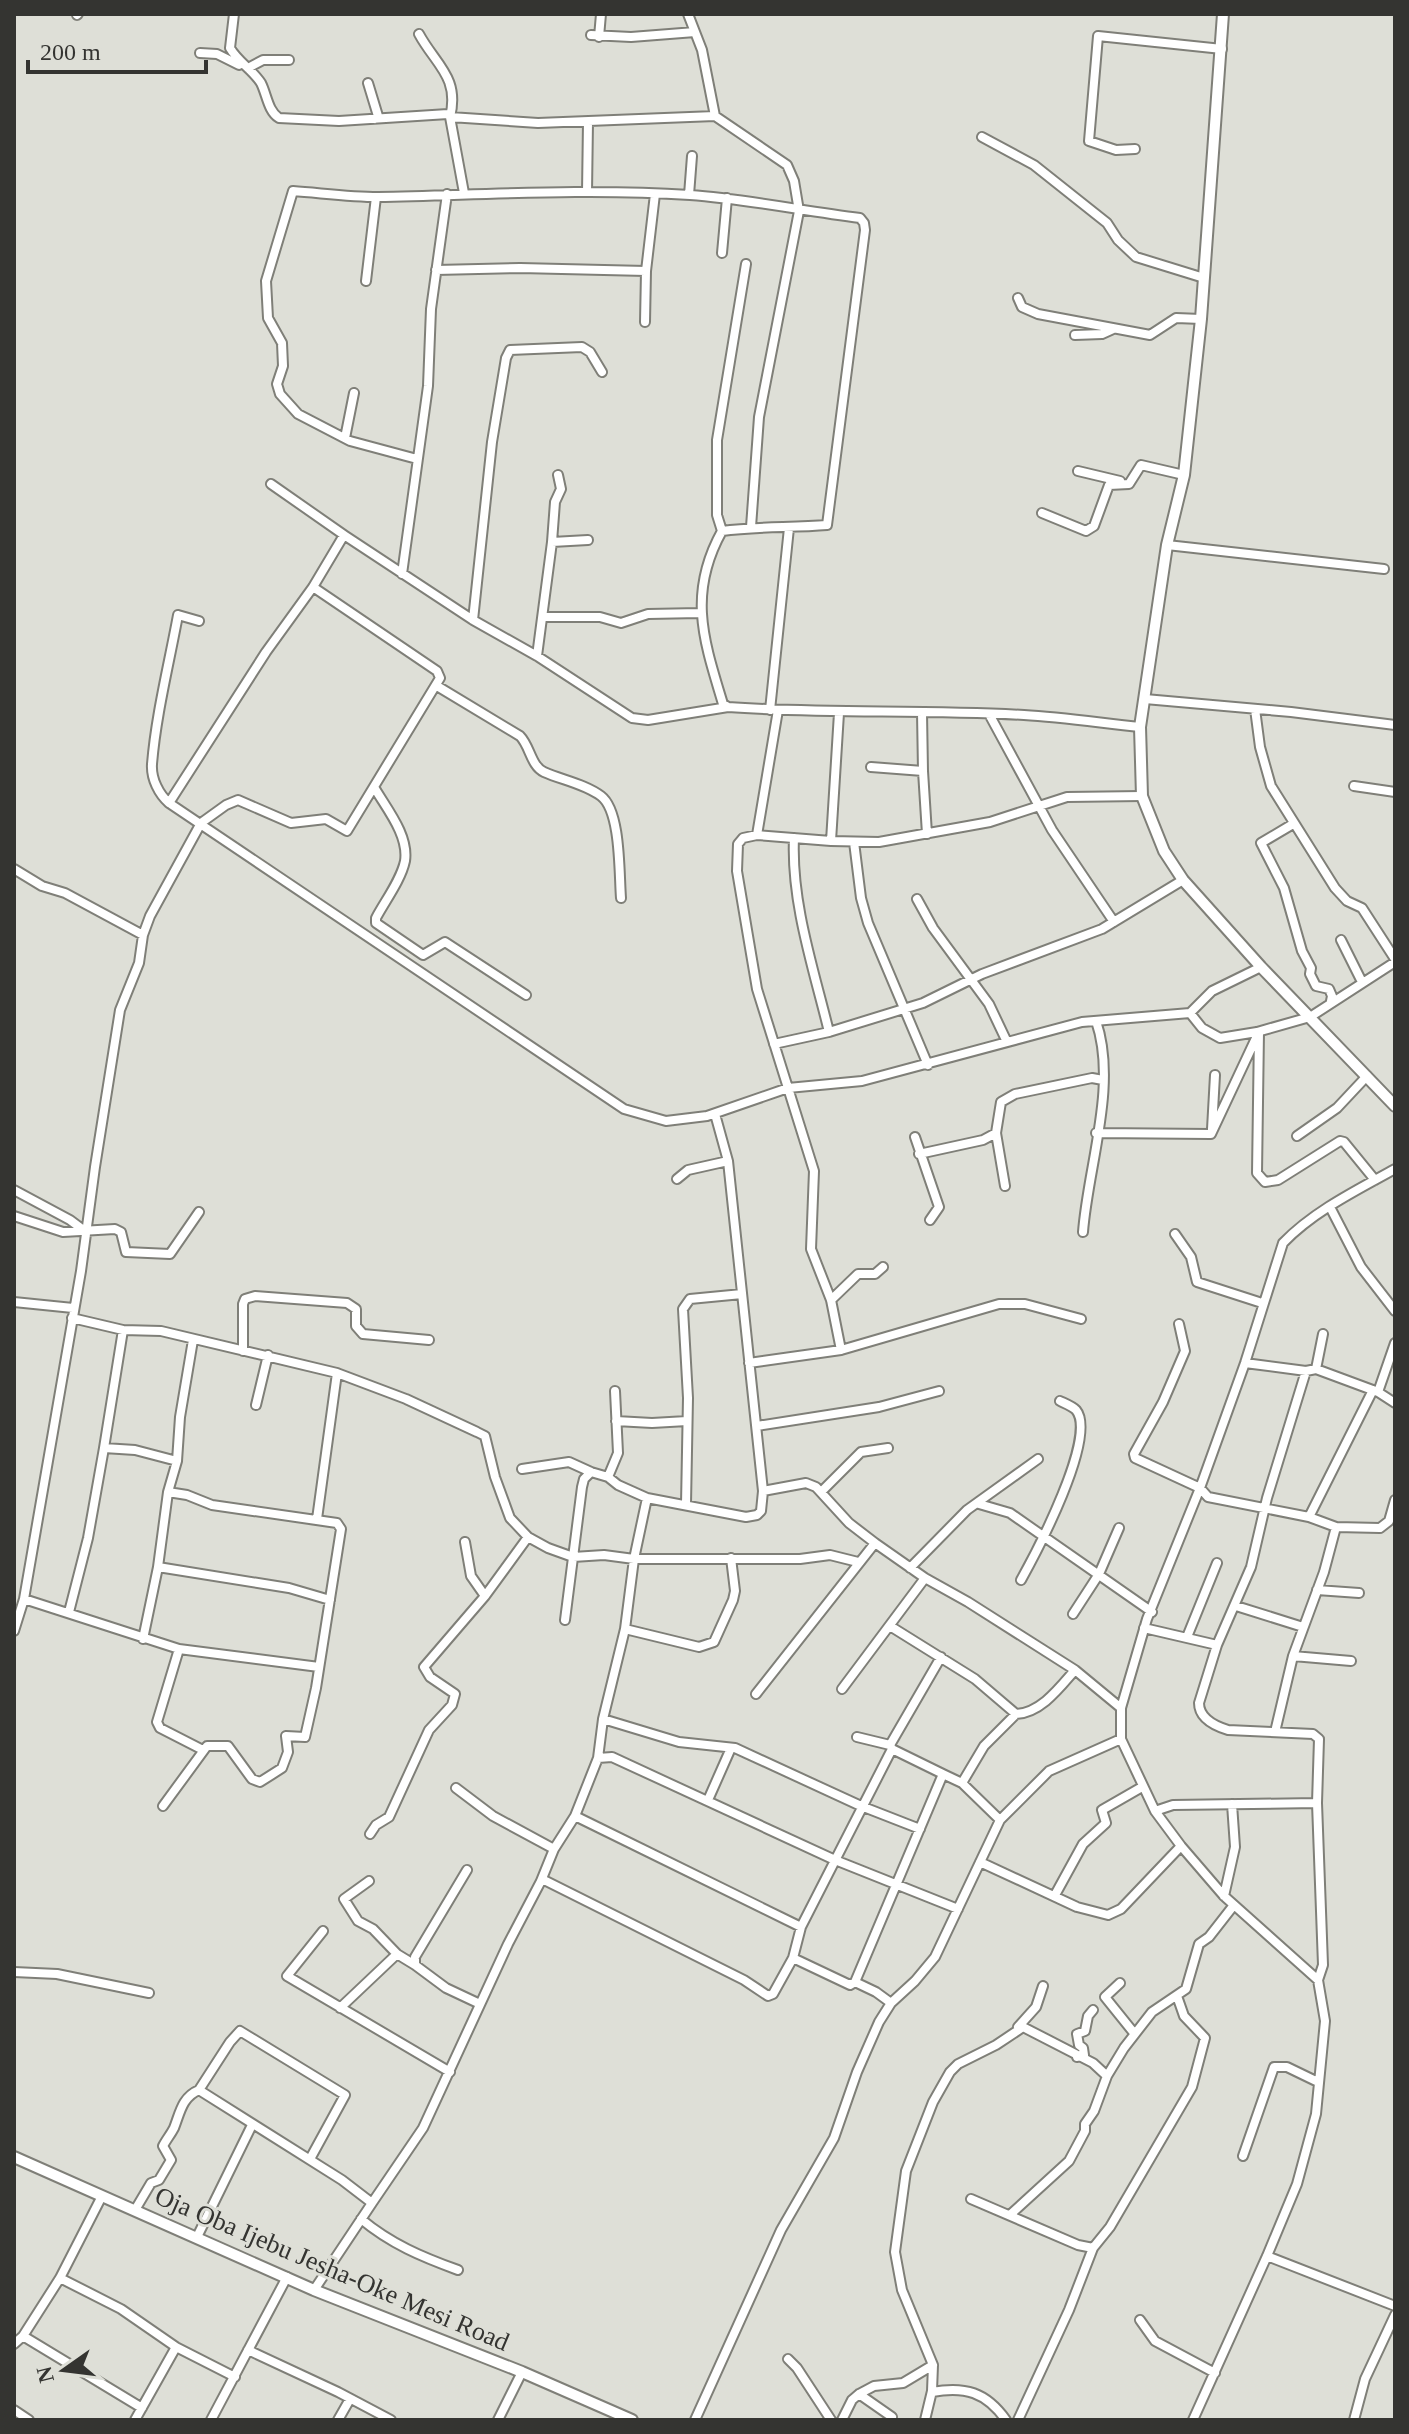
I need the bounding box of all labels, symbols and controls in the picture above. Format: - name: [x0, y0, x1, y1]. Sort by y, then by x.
- scale bar: [28, 24, 206, 74]
- text: 200 m: [40, 39, 101, 65]
- street label: Oja Oba Ijebu Jesha-Oke Mesi Road: [151, 2181, 513, 2357]
- north arrow: [24, 2330, 104, 2410]
- text: N: [31, 2364, 59, 2385]

